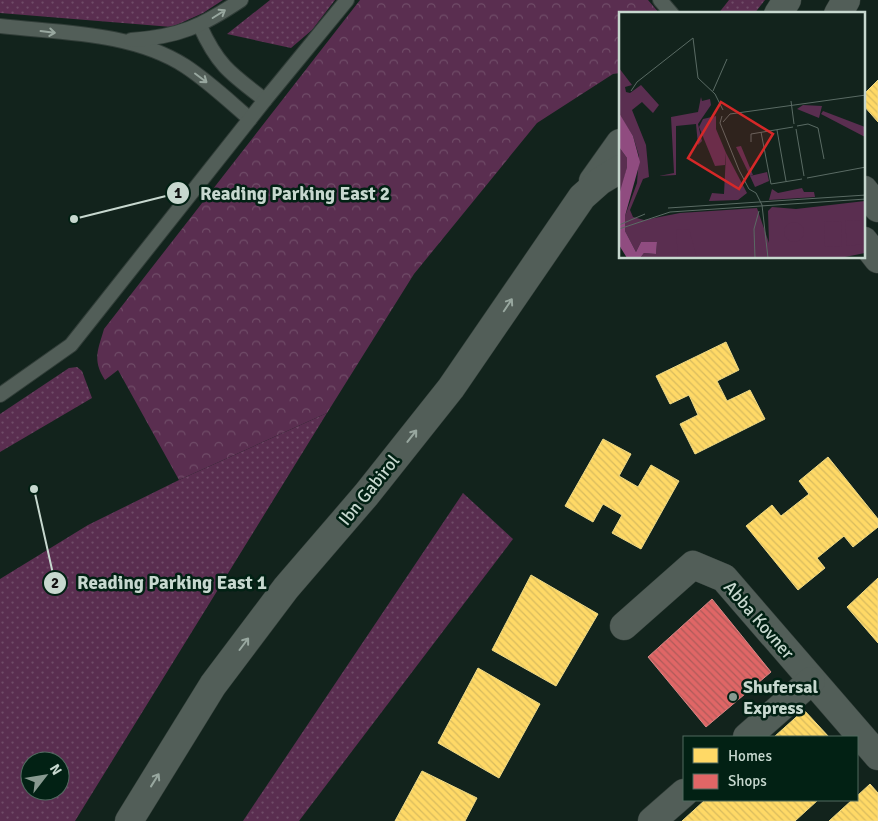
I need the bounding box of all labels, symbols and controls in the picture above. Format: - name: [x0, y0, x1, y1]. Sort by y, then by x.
- one-way arrow: [211, 9, 225, 19]
- inset map: [619, 12, 866, 259]
- one-way arrow: [40, 27, 56, 37]
- one-way arrow: [194, 73, 207, 84]
- callout: Reading Parking East 2: [165, 176, 400, 210]
- text: Reading Parking East 2: [200, 182, 390, 206]
- text: 1: [174, 184, 182, 202]
- one-way arrow: [503, 298, 513, 312]
- one-way arrow: [407, 430, 418, 443]
- street label: Ibn Gabirol: [334, 450, 404, 530]
- callout: Reading Parking East 1: [42, 566, 277, 600]
- text: Reading Parking East 1: [77, 571, 267, 595]
- text: 2: [51, 574, 59, 592]
- street label: Abba Kovner: [719, 576, 799, 664]
- one-way arrow: [239, 637, 249, 651]
- place label: Shufersal Express: [743, 676, 818, 719]
- marker: Shufersal Express: [727, 691, 739, 703]
- legend: [683, 736, 858, 801]
- text: Homes: [728, 747, 772, 765]
- north arrow: [20, 751, 70, 801]
- text: N: [46, 761, 66, 778]
- text: Shops: [728, 772, 767, 790]
- one-way arrow: [150, 773, 160, 787]

